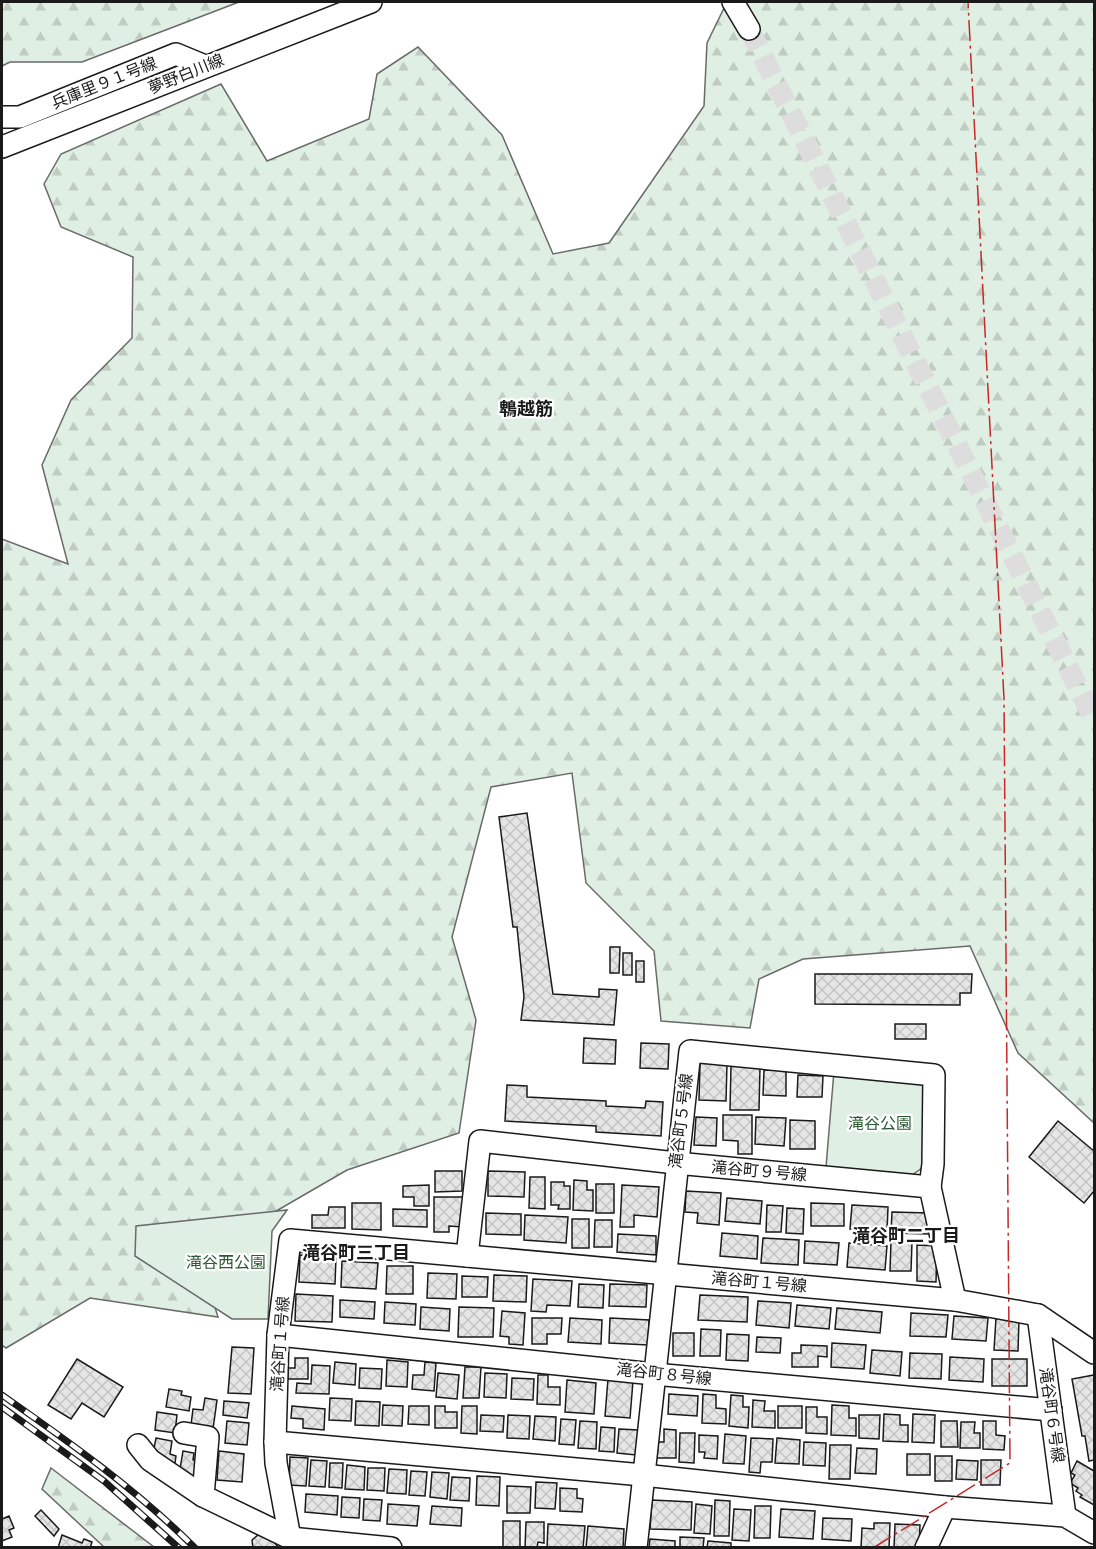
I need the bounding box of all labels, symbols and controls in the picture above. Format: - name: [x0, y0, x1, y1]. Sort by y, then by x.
- street label: 夢野白川線: [145, 50, 227, 98]
- street label: 兵庫里９１号線: [49, 53, 159, 113]
- district label: 鵯越筋: [499, 398, 553, 420]
- street label: 滝谷町５号線: [666, 1072, 696, 1170]
- park label: 滝谷公園: [848, 1114, 912, 1133]
- street label: 滝谷町９号線: [710, 1157, 808, 1185]
- district label: 滝谷町二丁目: [852, 1225, 960, 1247]
- district label: 滝谷町三丁目: [302, 1242, 410, 1264]
- park label: 滝谷西公園: [186, 1253, 266, 1272]
- street label: 滝谷町１号線: [710, 1268, 808, 1296]
- street label: 滝谷町１号線: [267, 1295, 293, 1393]
- street label: 滝谷町８号線: [615, 1360, 713, 1388]
- street label: 滝谷町６号線: [1036, 1366, 1068, 1464]

